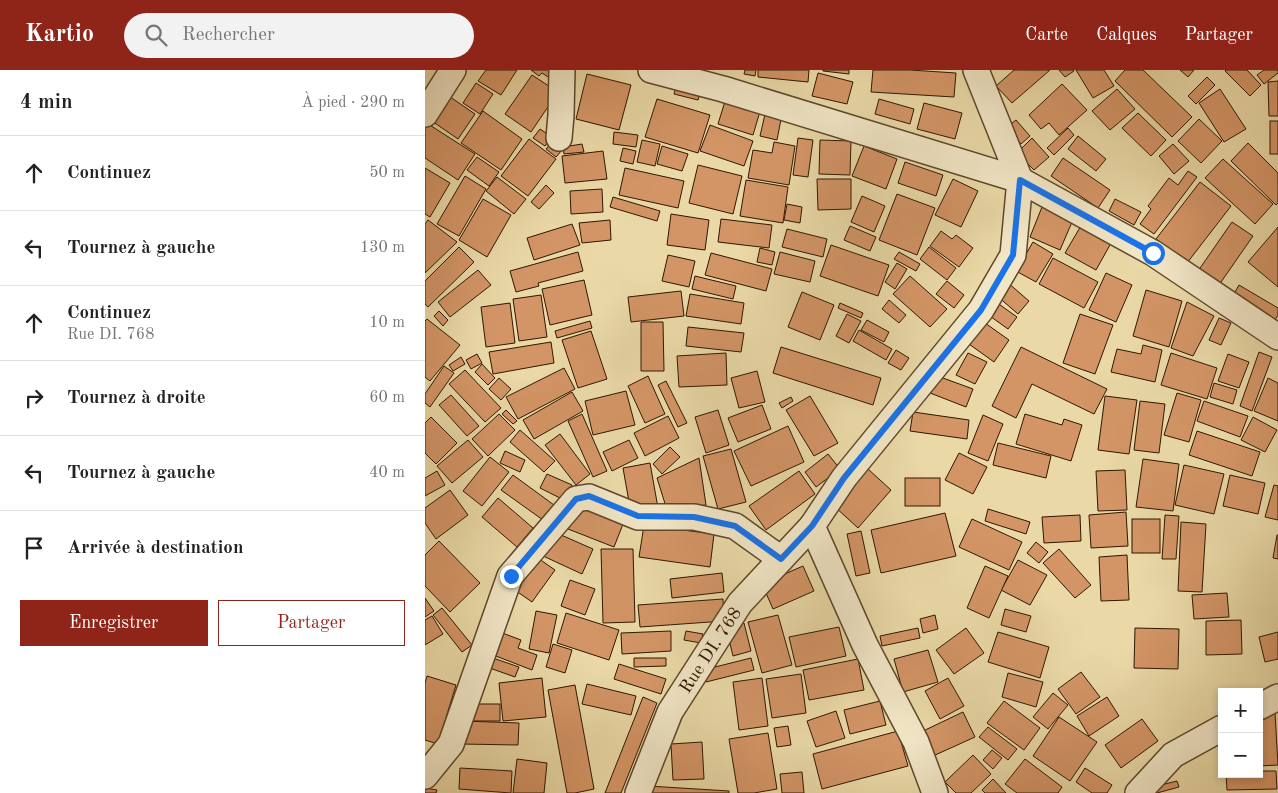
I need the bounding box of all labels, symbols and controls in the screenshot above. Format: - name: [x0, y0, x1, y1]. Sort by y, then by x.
- search box: [124, 13, 474, 58]
- icon: search: [142, 21, 170, 49]
- text: Kartio: [25, 23, 94, 47]
- text: Rechercher: [182, 26, 275, 45]
- text: Carte: [1025, 26, 1068, 44]
- text: Calques: [1096, 26, 1157, 44]
- text: Partager: [1185, 26, 1253, 44]
- text: 4 min: [20, 92, 73, 113]
- text: À pied · 290 m: [302, 95, 405, 111]
- icon: ahead: [20, 159, 48, 187]
- text: Continuez: [67, 164, 151, 183]
- text: 50 m: [369, 165, 405, 181]
- icon: left: [20, 234, 48, 262]
- text: Tournez à gauche: [67, 239, 215, 258]
- text: 130 m: [360, 240, 405, 256]
- route start: [1142, 242, 1165, 265]
- text: Continuez: [67, 304, 151, 323]
- icon: ahead: [20, 309, 48, 337]
- text: 10 m: [369, 315, 405, 331]
- text: Rue DI. 768: [67, 327, 154, 343]
- icon: right: [20, 384, 48, 412]
- text: Tournez à droite: [67, 389, 206, 408]
- text: 60 m: [369, 390, 405, 406]
- icon: left: [20, 459, 48, 487]
- text: Tournez à gauche: [67, 464, 215, 483]
- text: 40 m: [369, 465, 405, 481]
- icon: arrive: [20, 534, 48, 562]
- text: Arrivée à destination: [67, 539, 243, 558]
- route end: [500, 565, 523, 588]
- button: Enregistrer: [20, 600, 208, 646]
- button: Partager: [218, 600, 405, 646]
- street label: Rue DI. 768: [677, 604, 745, 697]
- map controls: [1218, 688, 1263, 778]
- button: +: [1218, 688, 1263, 733]
- button: −: [1218, 733, 1263, 778]

